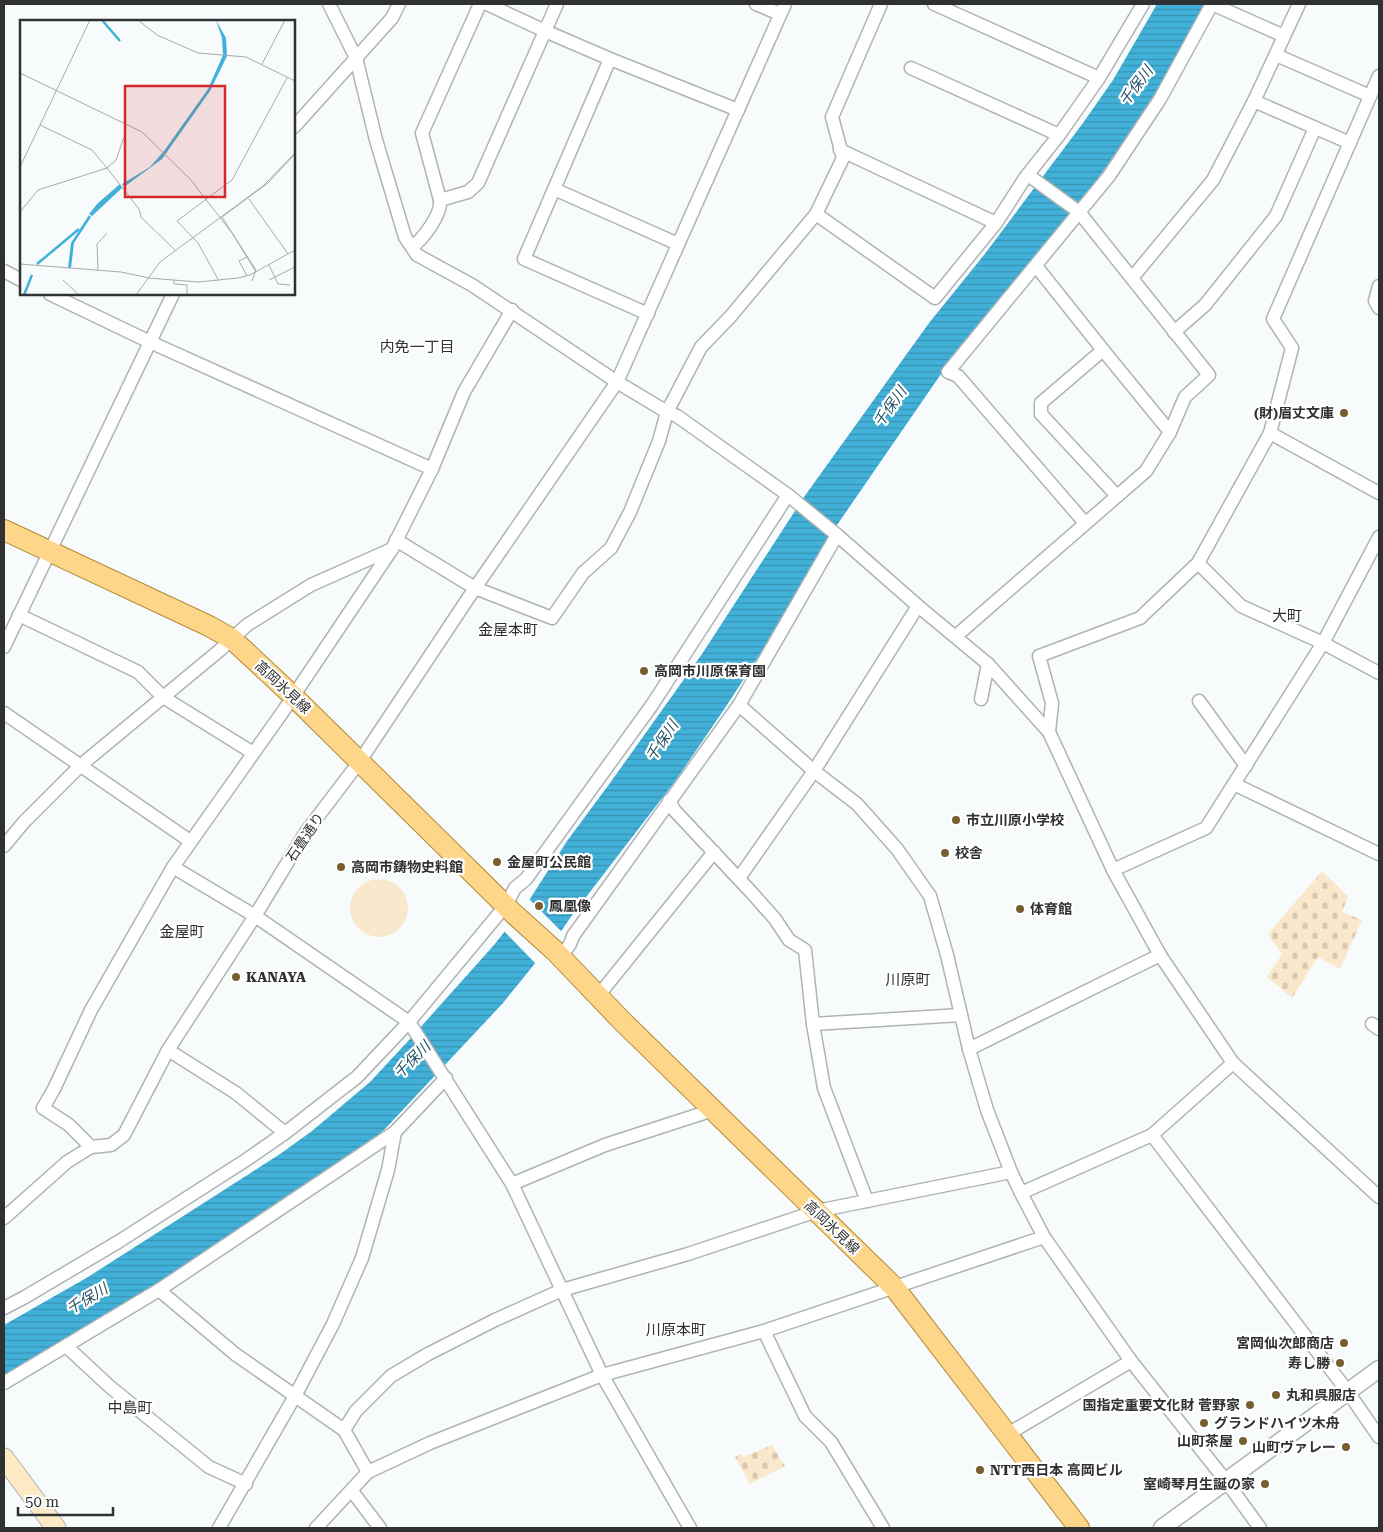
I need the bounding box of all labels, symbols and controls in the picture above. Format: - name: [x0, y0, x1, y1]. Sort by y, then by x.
- inset map: [20, 20, 295, 295]
- water label: 千保川: [1115, 61, 1158, 109]
- district label: 内免一丁目: [379, 338, 455, 356]
- water label: 千保川: [870, 382, 911, 431]
- place label: (財)眉丈文庫: [1254, 405, 1334, 421]
- marker: (財)眉丈文庫: [1338, 407, 1350, 419]
- district label: 大町: [1272, 607, 1302, 625]
- district label: 金屋本町: [478, 621, 538, 639]
- street label: 高岡氷見線: [252, 657, 314, 717]
- place label: 高岡市川原保育園: [654, 663, 766, 679]
- marker: 高岡市川原保育園: [638, 665, 650, 677]
- water label: 千保川: [642, 716, 683, 765]
- street label: 石畳通り: [283, 809, 327, 865]
- place label: 市立川原小学校: [966, 812, 1064, 828]
- marker: 市立川原小学校: [950, 814, 962, 826]
- place label: 校舎: [955, 845, 983, 861]
- marker: 校舎: [939, 847, 951, 859]
- place label: 金屋町公民館: [507, 854, 591, 870]
- marker: 金屋町公民館: [491, 856, 503, 868]
- place label: 高岡市鋳物史料館: [351, 859, 463, 875]
- marker: 高岡市鋳物史料館: [335, 861, 347, 873]
- place label: 鳳凰像: [549, 898, 591, 914]
- marker: 鳳凰像: [533, 900, 545, 912]
- place label: 体育館: [1030, 901, 1072, 917]
- marker: 体育館: [1014, 903, 1026, 915]
- district label: 金屋町: [159, 923, 205, 941]
- place label: KANAYA: [246, 969, 306, 985]
- marker: KANAYA: [230, 971, 242, 983]
- district label: 川原町: [885, 971, 931, 989]
- water label: 千保川: [390, 1036, 436, 1082]
- street label: 高岡氷見線: [801, 1197, 863, 1257]
- water label: 千保川: [63, 1279, 113, 1318]
- district label: 川原本町: [646, 1321, 706, 1339]
- place label: 宮岡仙次郎商店: [1236, 1335, 1334, 1351]
- marker: 宮岡仙次郎商店: [1338, 1337, 1350, 1349]
- place label: 寿し勝: [1288, 1355, 1331, 1371]
- marker: 寿し勝: [1334, 1357, 1346, 1369]
- place label: 丸和呉服店: [1286, 1387, 1356, 1403]
- marker: 丸和呉服店: [1270, 1389, 1282, 1401]
- place label: 国指定重要文化財 菅野家: [1082, 1397, 1240, 1413]
- district label: 中島町: [107, 1399, 153, 1417]
- marker: 国指定重要文化財 菅野家: [1244, 1399, 1256, 1411]
- place label: グランドハイツ木舟: [1214, 1415, 1340, 1431]
- marker: グランドハイツ木舟: [1198, 1417, 1210, 1429]
- place label: 山町茶屋: [1177, 1433, 1233, 1449]
- marker: 山町茶屋: [1237, 1435, 1249, 1447]
- place label: 山町ヴァレー: [1252, 1439, 1336, 1455]
- marker: 山町ヴァレー: [1340, 1441, 1352, 1453]
- place label: NTT西日本 高岡ビル: [990, 1462, 1123, 1478]
- marker: NTT西日本 高岡ビル: [974, 1464, 986, 1476]
- place label: 室崎琴月生誕の家: [1143, 1476, 1255, 1492]
- marker: 室崎琴月生誕の家: [1259, 1478, 1271, 1490]
- scale bar: [18, 1484, 112, 1516]
- text: 50 m: [25, 1493, 60, 1511]

